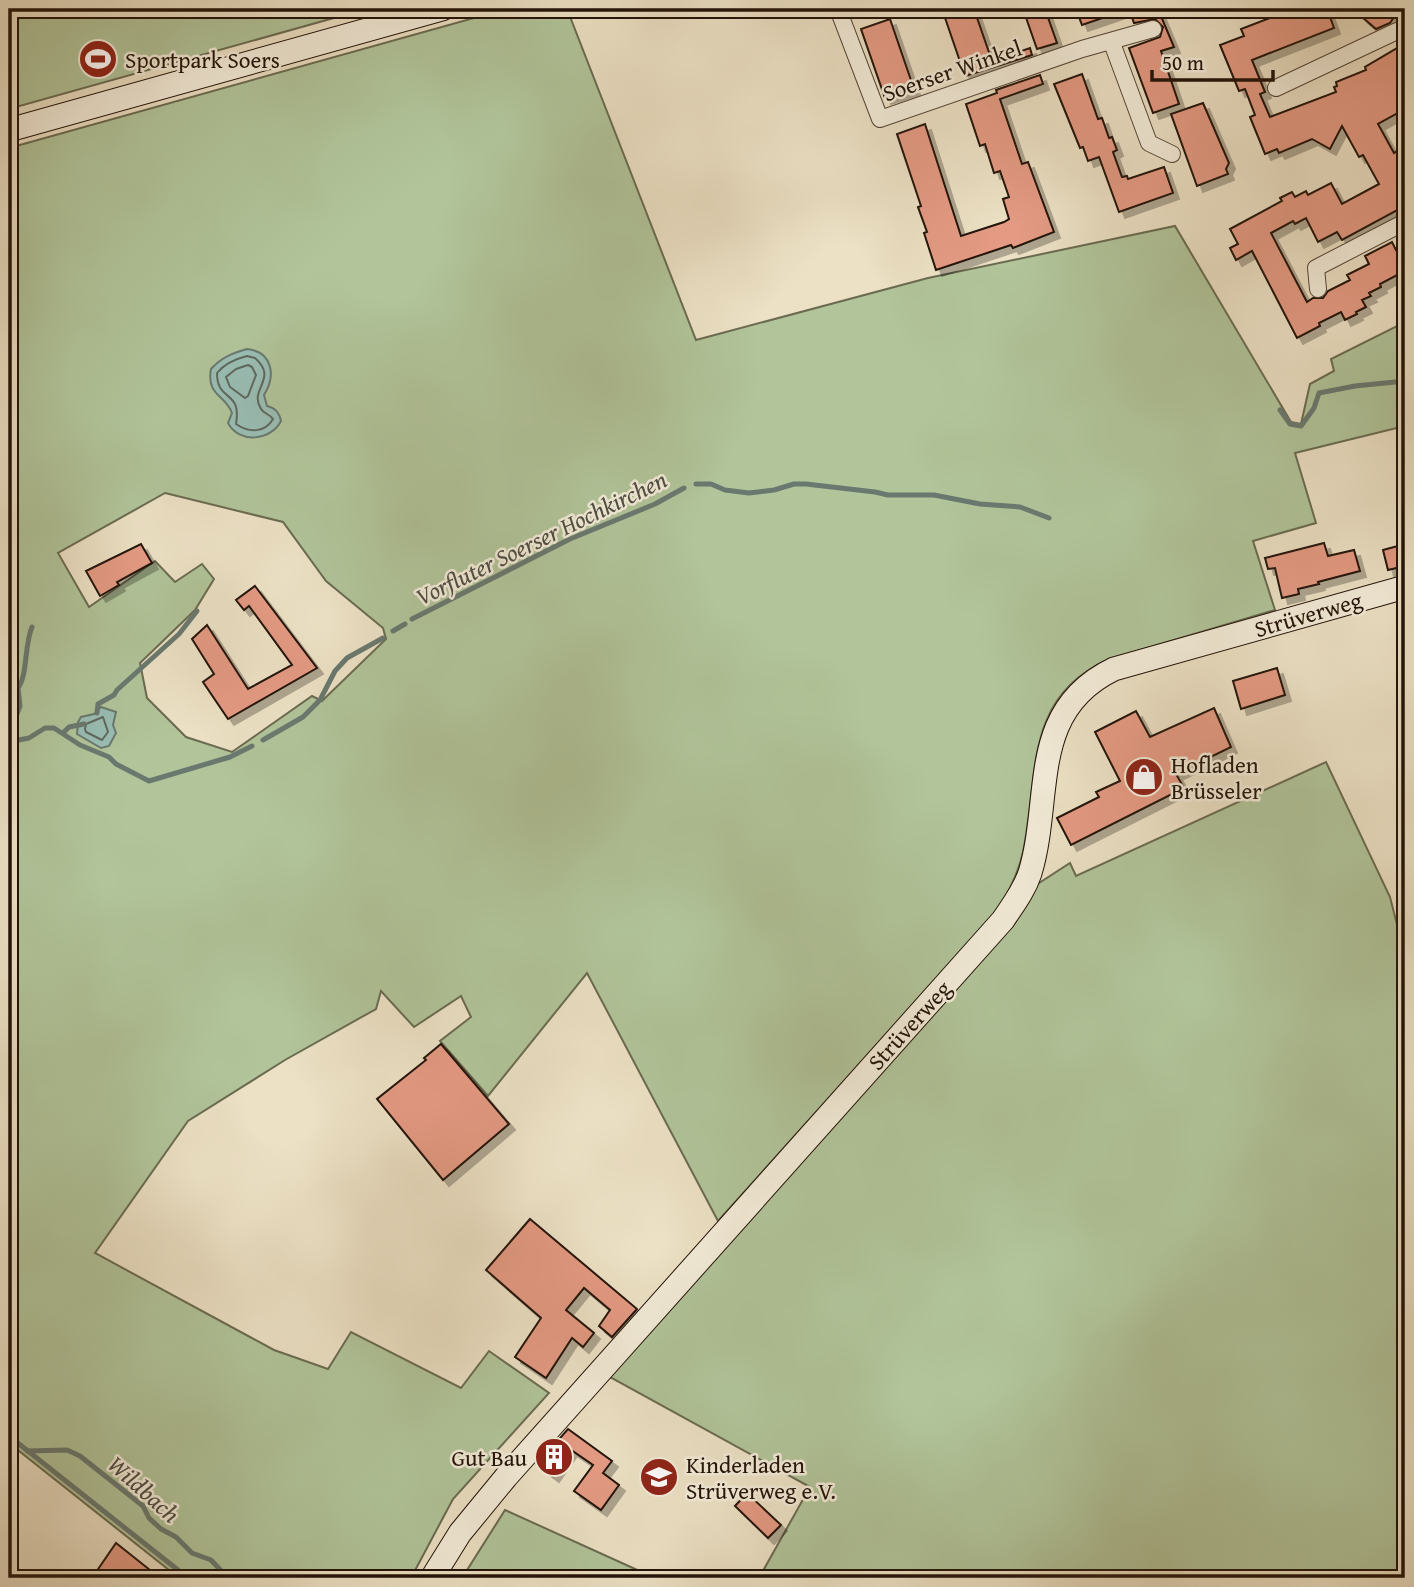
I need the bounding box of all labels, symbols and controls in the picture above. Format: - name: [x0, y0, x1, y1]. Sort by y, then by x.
- street label: Soerser Winkel: [878, 31, 1026, 109]
- sports icon: Sportpark Soers: [77, 38, 119, 80]
- scale bar: [1152, 38, 1272, 82]
- place label: Sportpark Soers: [125, 43, 280, 76]
- text: 50 m: [1162, 47, 1204, 78]
- water label: Vorfluter Soerser Hochkirchen: [409, 462, 673, 614]
- street label: Strüverweg: [1250, 583, 1366, 645]
- place label: Hofladen Brüsseler: [1171, 748, 1262, 807]
- shop icon: Hofladen Brüsseler: [1123, 756, 1165, 798]
- street label: Strüverweg: [860, 972, 959, 1077]
- building icon: Gut Bau: [533, 1436, 575, 1478]
- place label: Gut Bau: [451, 1441, 528, 1474]
- water label: Wildbach: [100, 1447, 188, 1531]
- place label: Kinderladen Strüverweg e.V.: [686, 1448, 836, 1507]
- school or university icon: Kinderladen Strüverweg e.V.: [638, 1456, 680, 1498]

